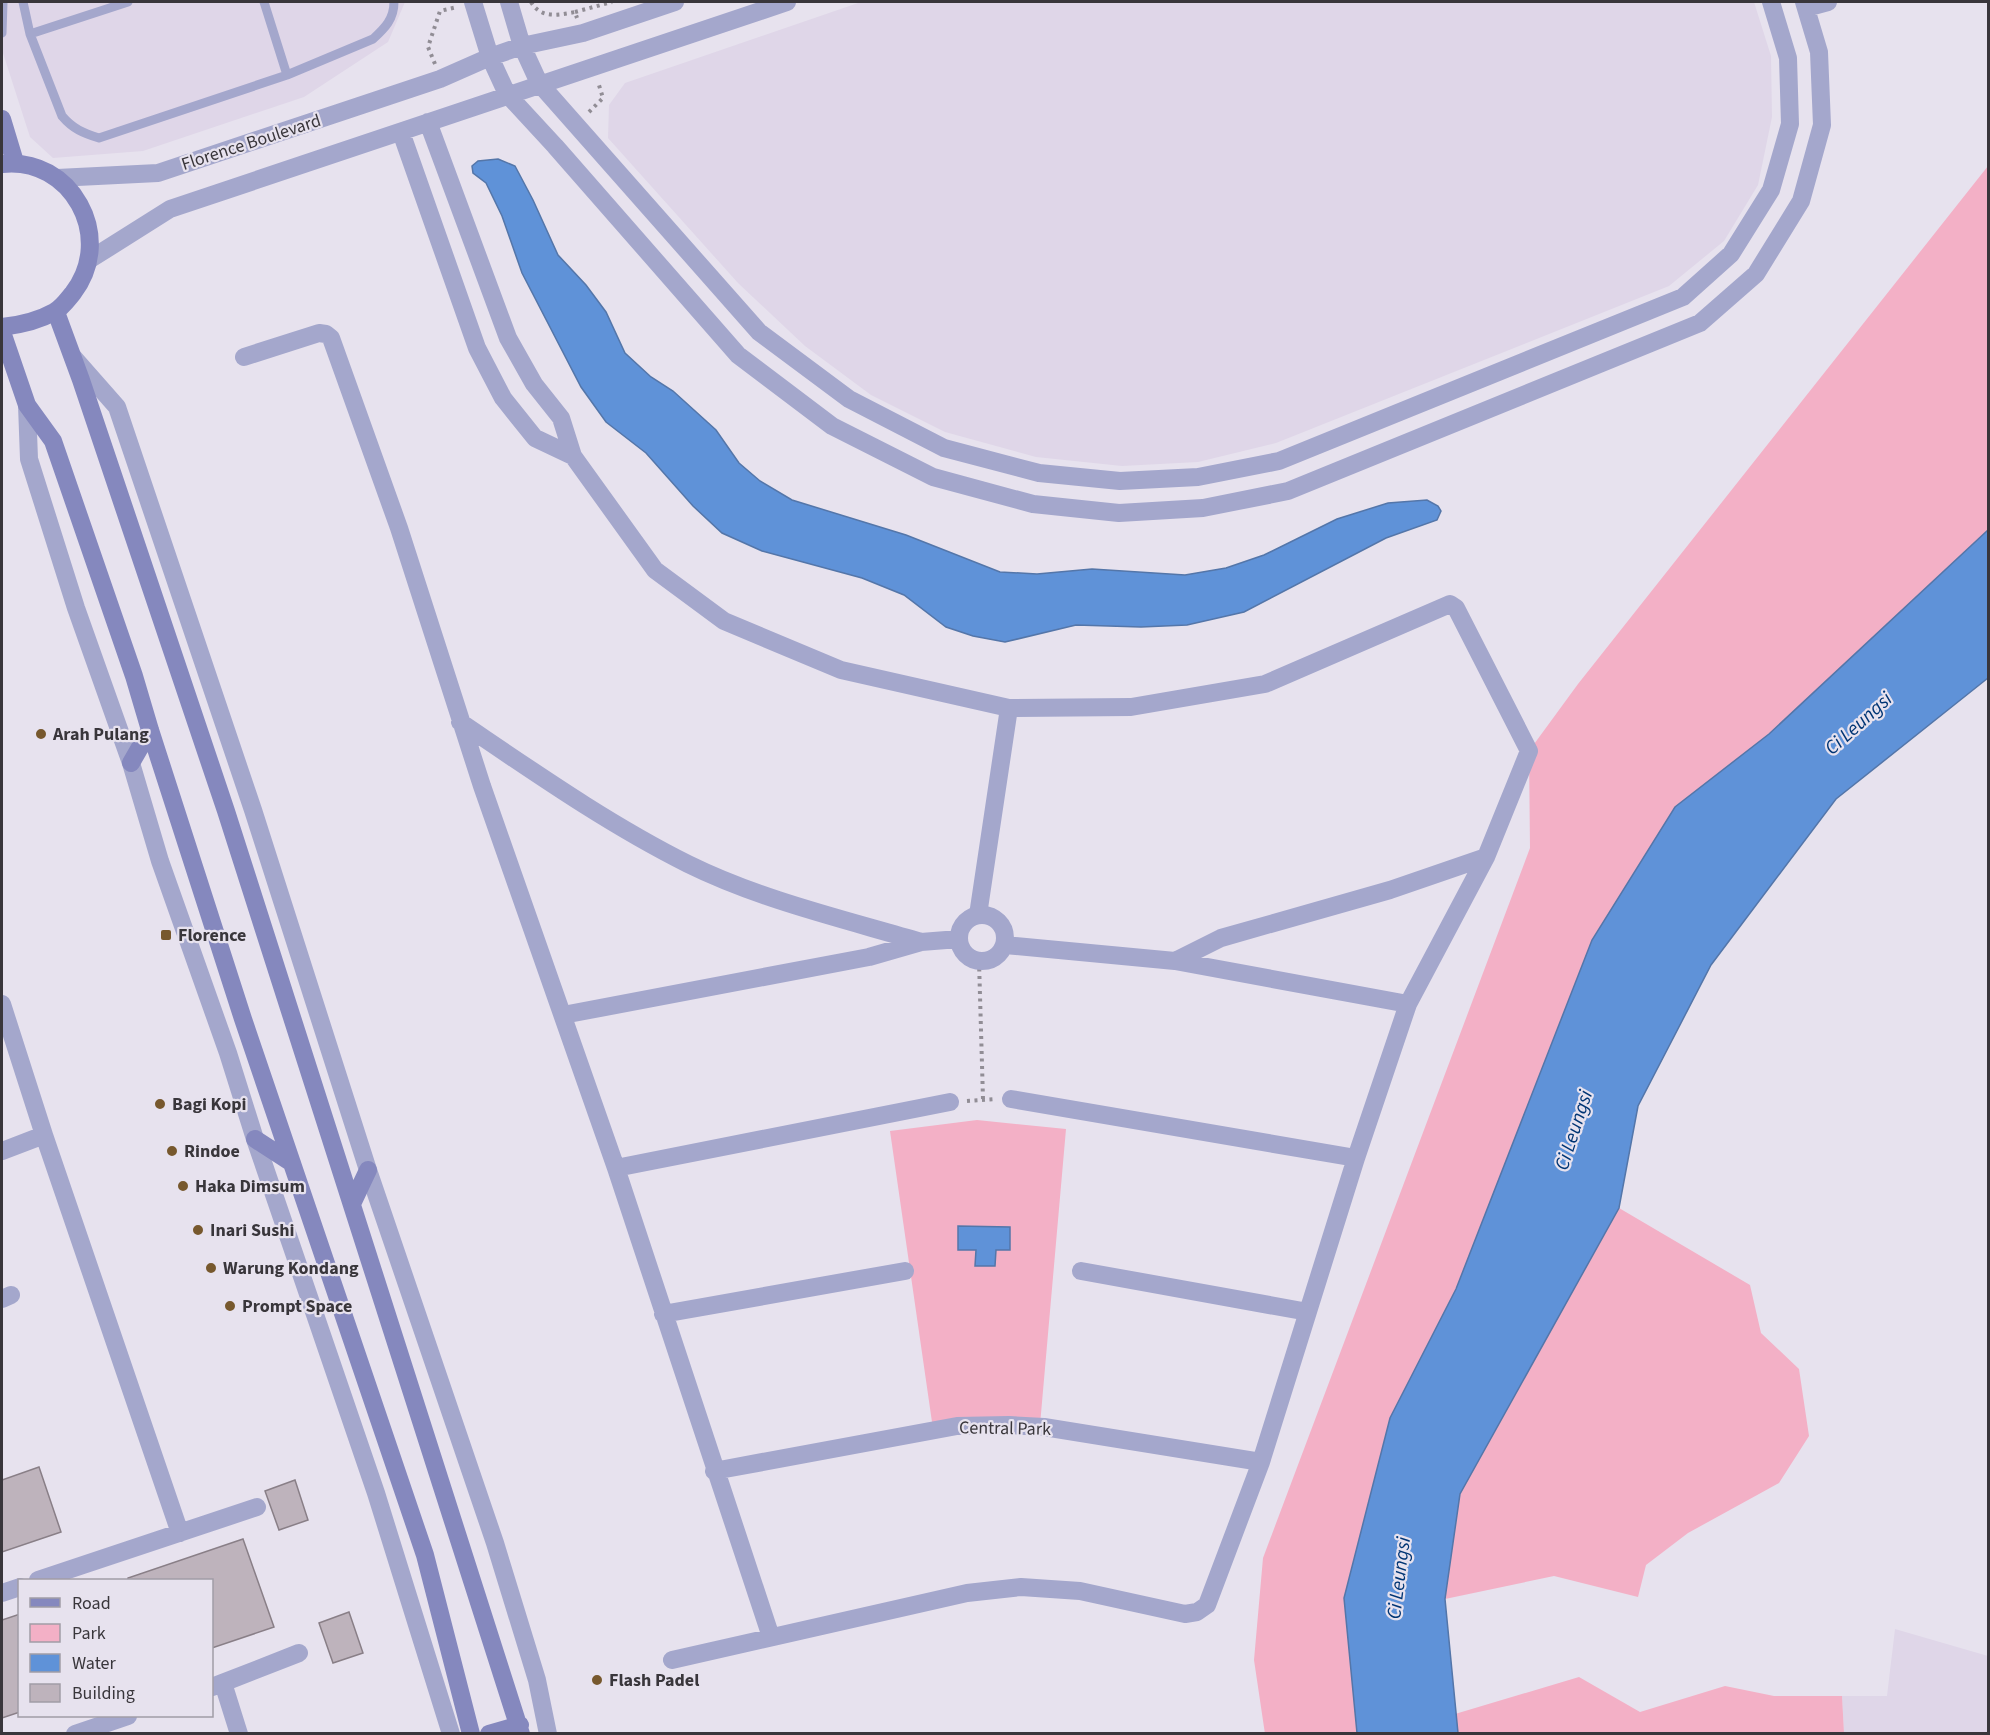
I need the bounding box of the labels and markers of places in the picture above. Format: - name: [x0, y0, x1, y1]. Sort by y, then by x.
- place label: Arah Pulang: [52, 722, 149, 747]
- marker: Arah Pulang: [34, 727, 48, 741]
- place label: Florence: [178, 923, 246, 948]
- marker: Florence: [159, 928, 173, 942]
- place label: Bagi Kopi: [172, 1092, 247, 1117]
- marker: Bagi Kopi: [153, 1097, 167, 1111]
- place label: Rindoe: [184, 1139, 240, 1164]
- marker: Rindoe: [165, 1144, 179, 1158]
- place label: Haka Dimsum: [195, 1174, 305, 1199]
- marker: Haka Dimsum: [176, 1179, 190, 1193]
- place label: Inari Sushi: [210, 1218, 294, 1243]
- marker: Inari Sushi: [191, 1223, 205, 1237]
- place label: Warung Kondang: [223, 1256, 359, 1281]
- marker: Warung Kondang: [204, 1261, 218, 1275]
- place label: Prompt Space: [242, 1294, 352, 1319]
- marker: Prompt Space: [223, 1299, 237, 1313]
- place label: Flash Padel: [609, 1668, 699, 1693]
- marker: Flash Padel: [590, 1673, 604, 1687]

